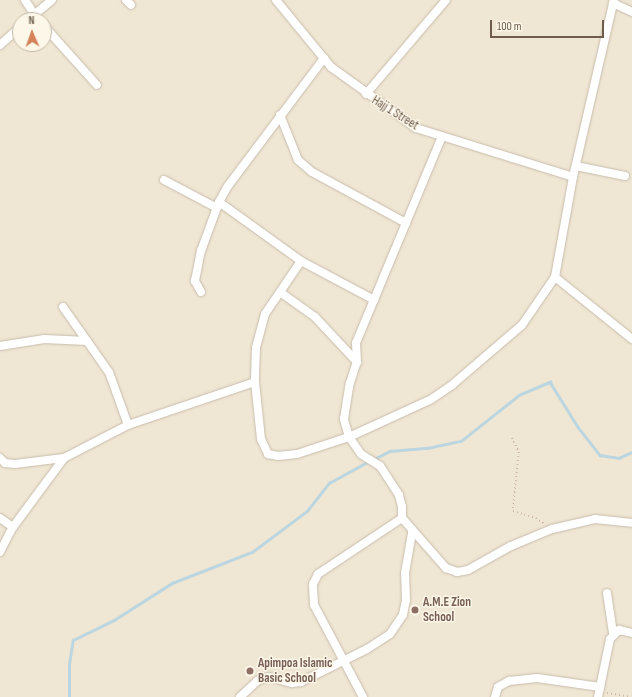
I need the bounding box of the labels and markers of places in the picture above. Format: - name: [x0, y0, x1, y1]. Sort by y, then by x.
- place label: A.M.E Zion School: [423, 595, 471, 626]
- marker: A.M.E Zion School: [410, 605, 420, 615]
- place label: Apimpoa Islamic Basic School: [258, 656, 332, 687]
- marker: Apimpoa Islamic Basic School: [245, 666, 255, 676]

